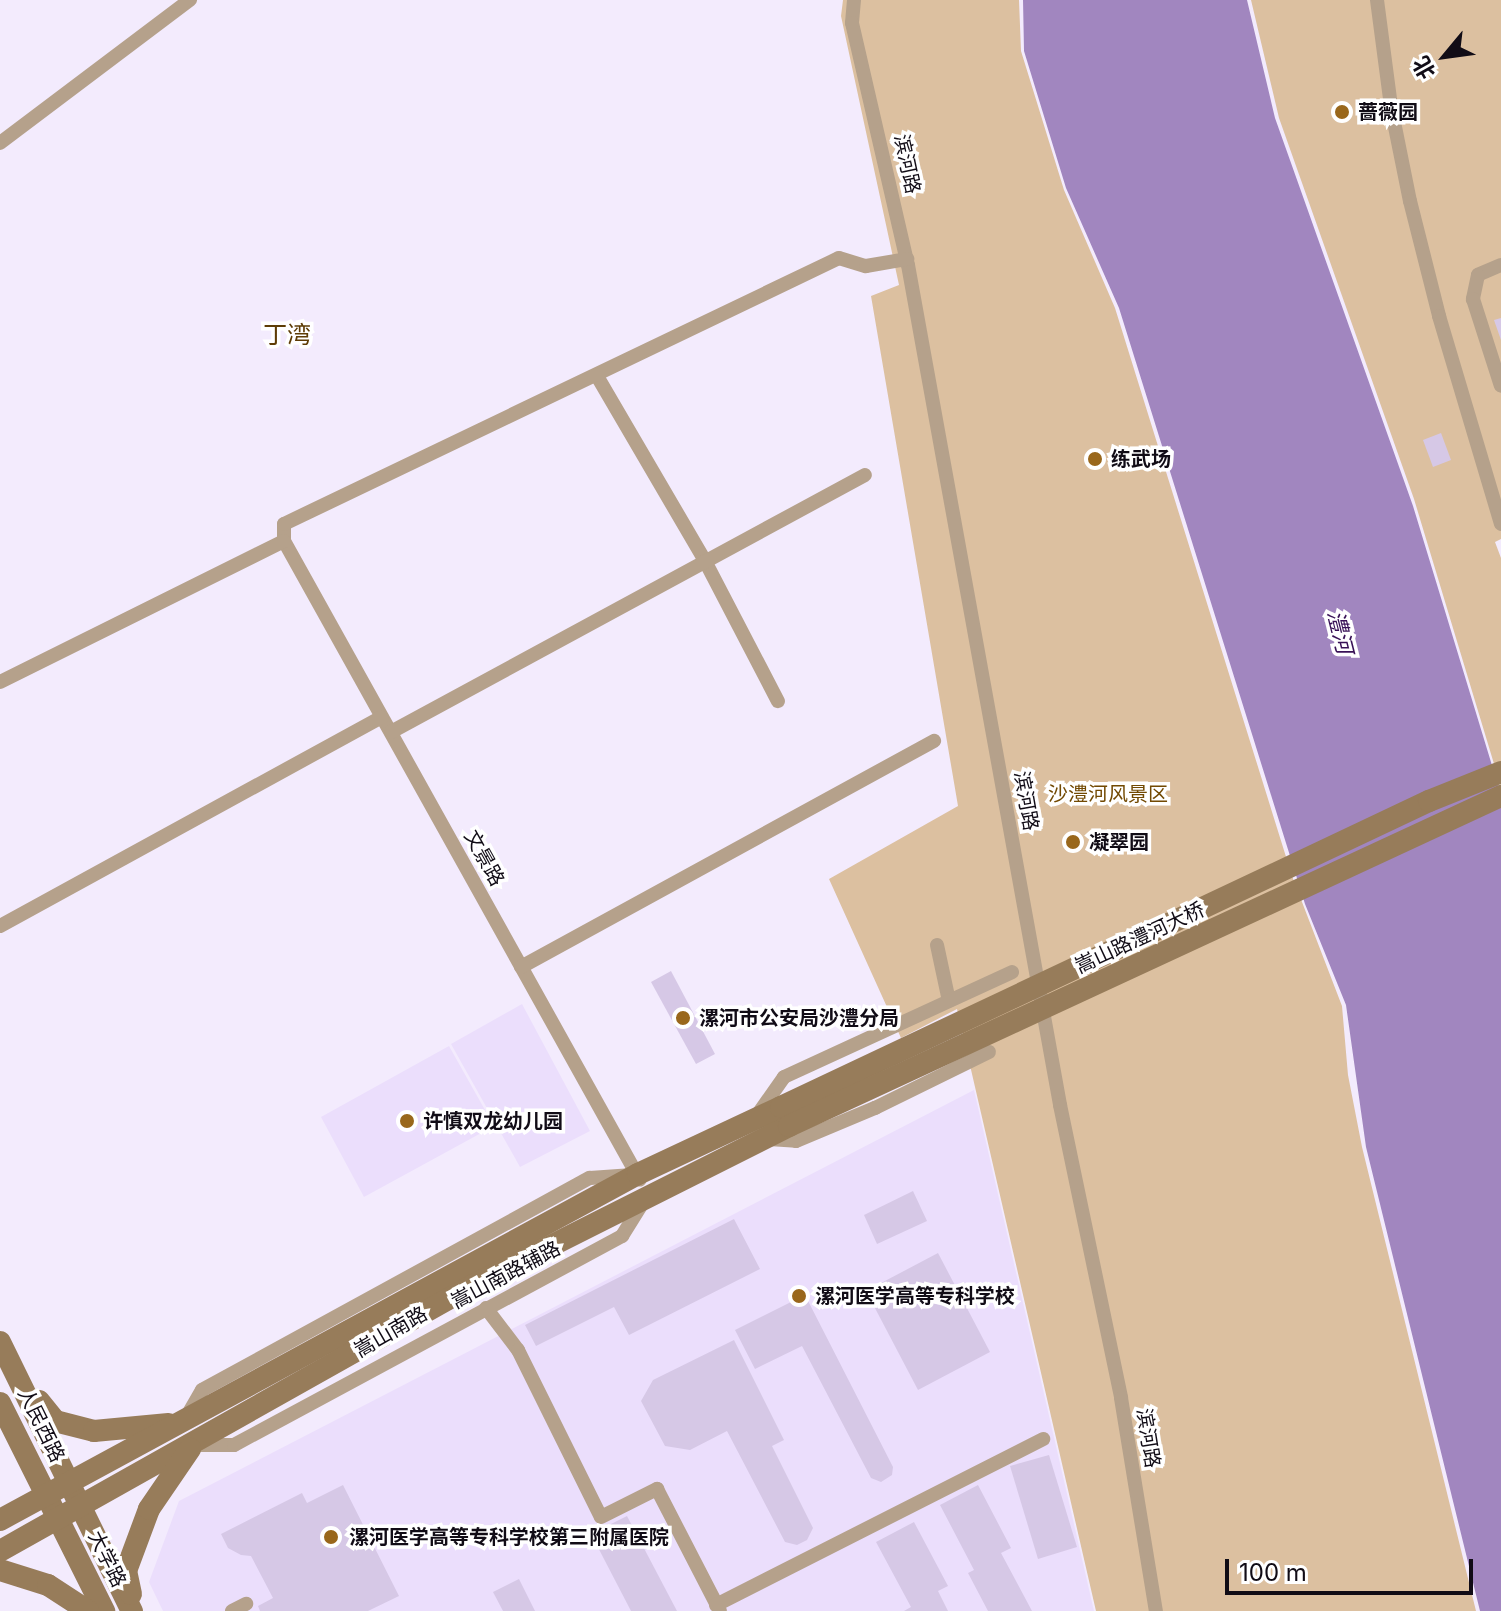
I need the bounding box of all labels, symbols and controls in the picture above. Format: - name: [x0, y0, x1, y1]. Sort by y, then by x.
- north arrow: [1405, 16, 1485, 96]
- text: 北: [1407, 52, 1441, 84]
- place label: 蔷薇园: [1358, 100, 1418, 124]
- marker: 蔷薇园: [1333, 103, 1351, 121]
- street label: 滨河路: [889, 132, 925, 196]
- district label: 丁湾: [263, 321, 311, 349]
- place label: 练武场: [1111, 447, 1171, 471]
- marker: 练武场: [1086, 450, 1104, 468]
- water label: 澧河: [1322, 607, 1358, 657]
- street label: 滨河路: [1009, 769, 1043, 833]
- park label: 沙澧河风景区: [1048, 782, 1168, 806]
- street label: 文景路: [459, 826, 509, 890]
- place label: 凝翠园: [1089, 830, 1149, 854]
- marker: 凝翠园: [1064, 833, 1082, 851]
- street label: 嵩山路澧河大桥: [1071, 898, 1209, 978]
- place label: 漯河市公安局沙澧分局: [699, 1006, 899, 1030]
- marker: 漯河市公安局沙澧分局: [674, 1009, 692, 1027]
- place label: 许慎双龙幼儿园: [423, 1109, 563, 1133]
- marker: 许慎双龙幼儿园: [398, 1112, 416, 1130]
- street label: 嵩山南路辅路: [447, 1236, 565, 1314]
- place label: 漯河医学高等专科学校: [815, 1284, 1015, 1308]
- marker: 漯河医学高等专科学校: [790, 1287, 808, 1305]
- street label: 嵩山南路: [350, 1302, 432, 1362]
- street label: 人民西路: [13, 1384, 69, 1466]
- street label: 滨河路: [1131, 1406, 1165, 1470]
- place label: 漯河医学高等专科学校第三附属医院: [349, 1525, 669, 1549]
- marker: 漯河医学高等专科学校第三附属医院: [320, 1526, 342, 1548]
- street label: 大学路: [83, 1527, 131, 1591]
- scale bar: [1229, 1543, 1477, 1593]
- text: 100 m: [1239, 1558, 1307, 1587]

